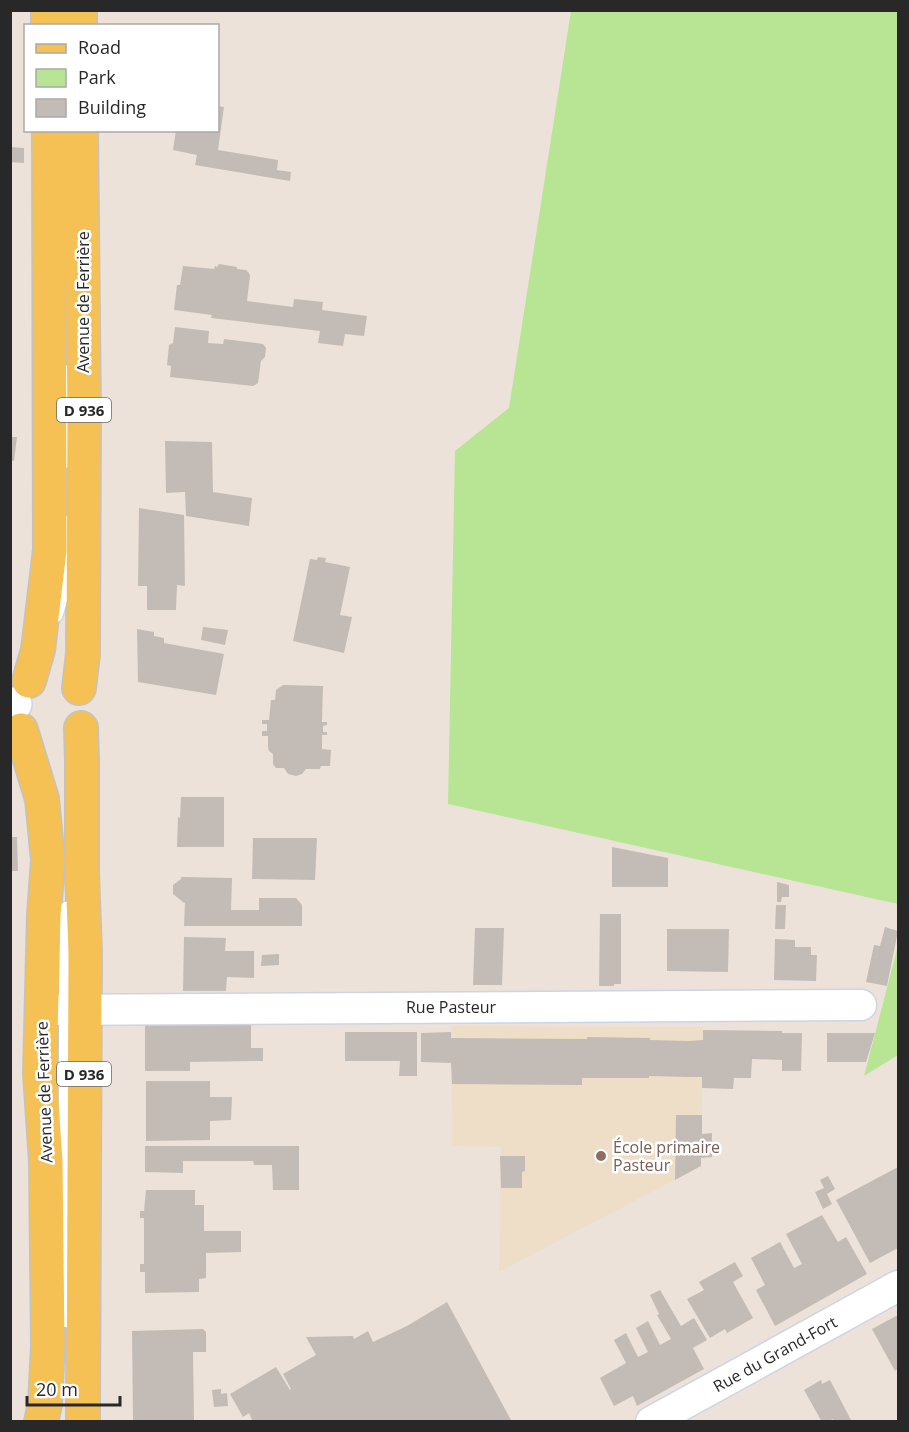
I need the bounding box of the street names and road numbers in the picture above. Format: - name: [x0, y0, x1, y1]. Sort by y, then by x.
- street label: Avenue de Ferrière: [72, 231, 94, 373]
- road number: D 936: [57, 398, 111, 422]
- street label: Rue Pasteur: [406, 996, 496, 1018]
- street label: Avenue de Ferrière: [31, 1021, 57, 1163]
- road number: D 936: [57, 1062, 111, 1086]
- street label: Rue du Grand-Fort: [709, 1311, 841, 1397]

